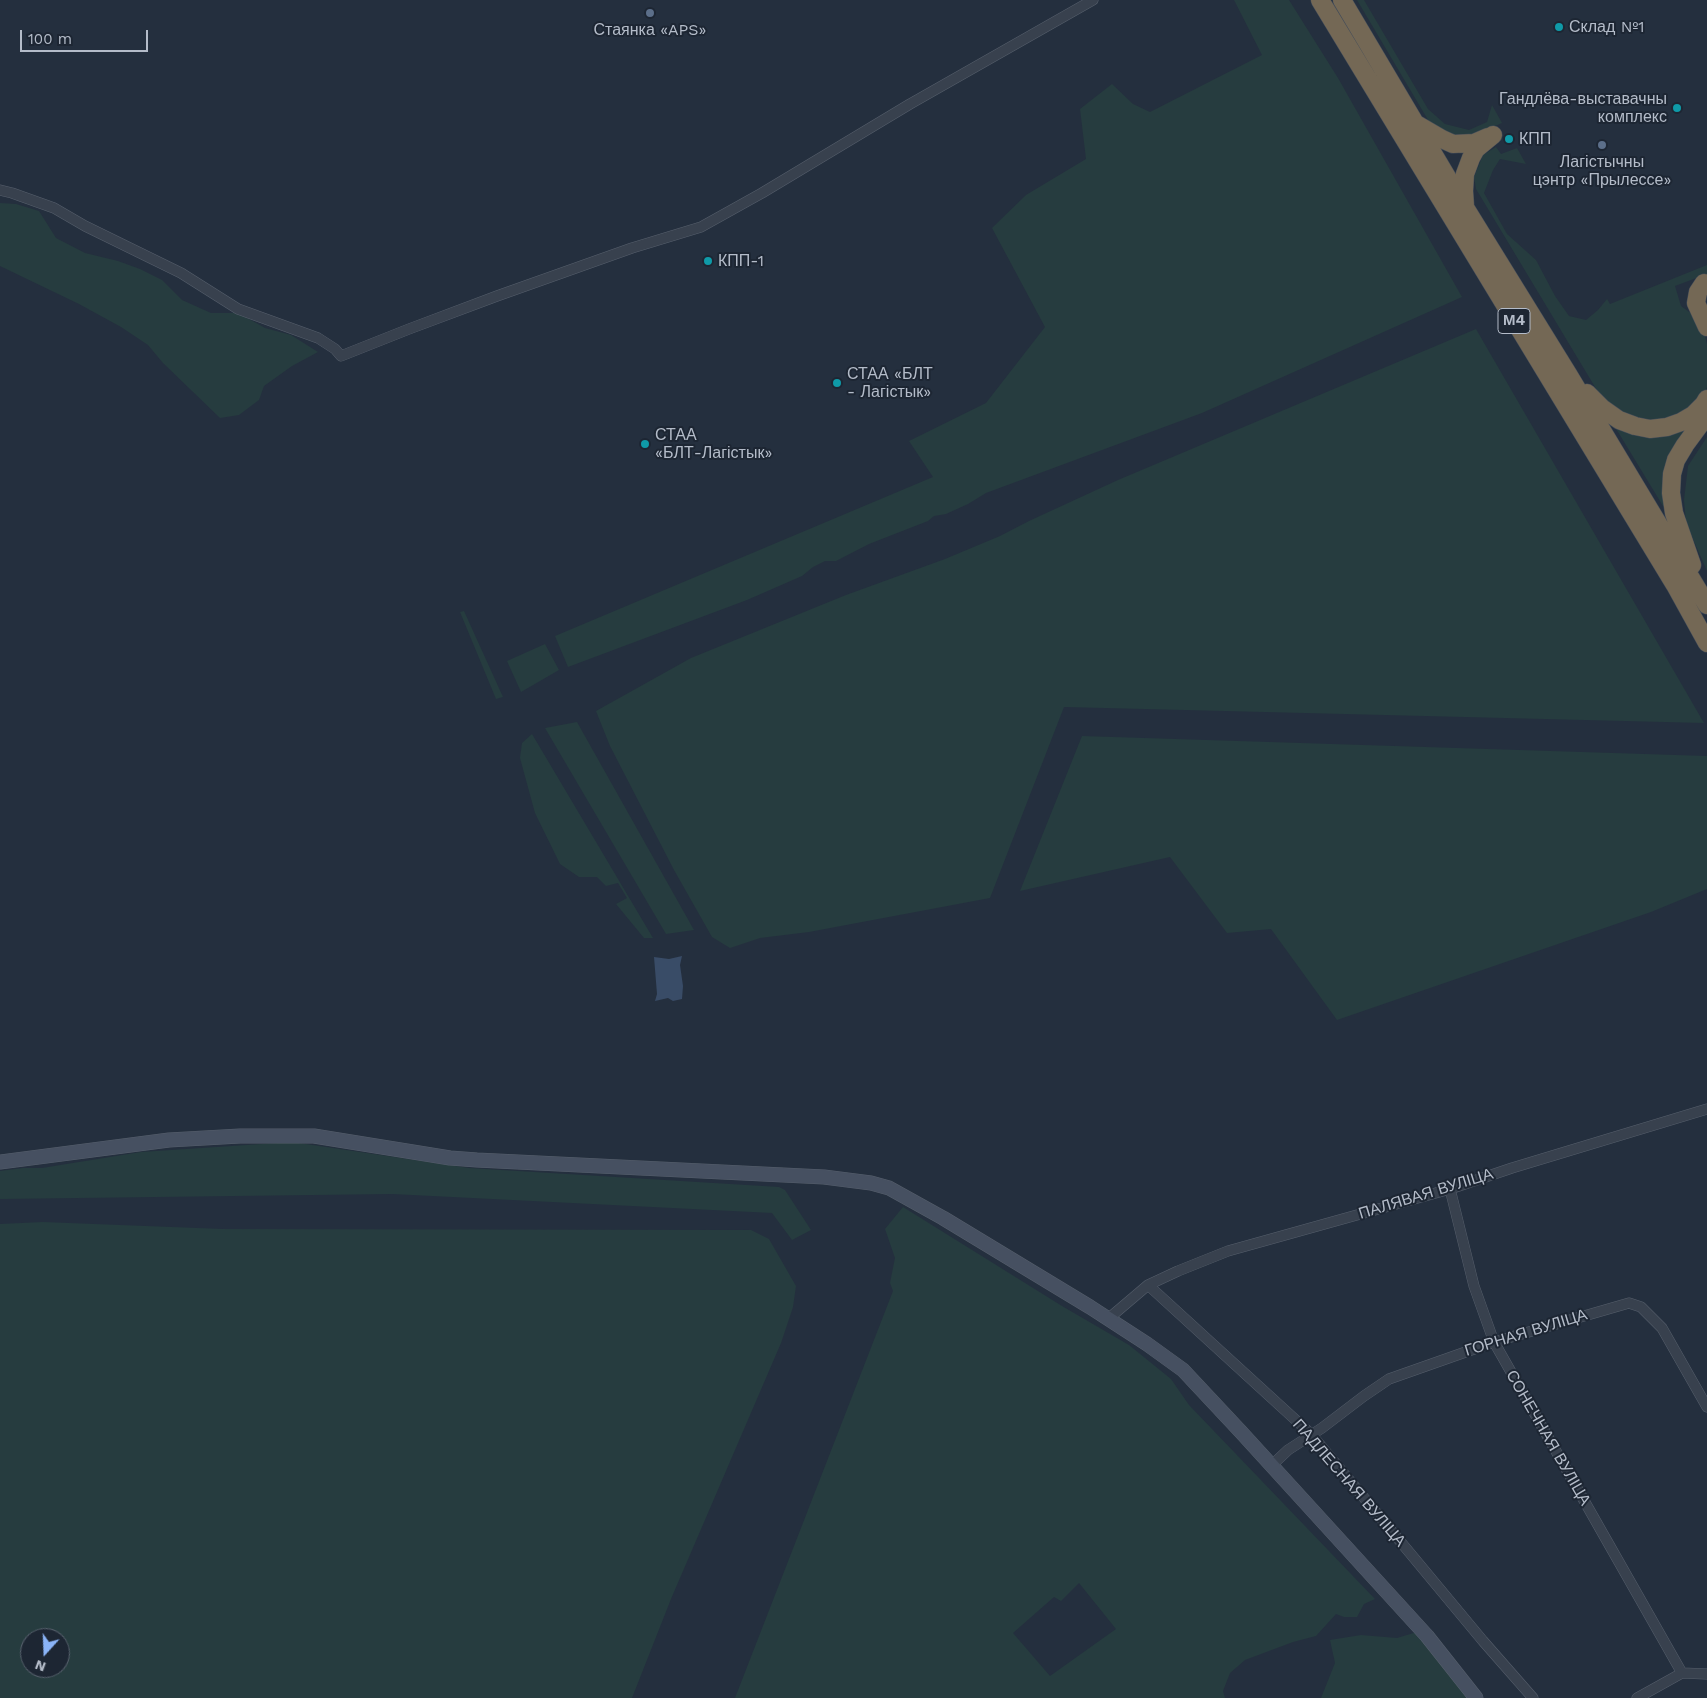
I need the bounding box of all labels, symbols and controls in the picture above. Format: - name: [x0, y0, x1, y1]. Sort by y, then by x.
- marker: Стаянка «APS»: [644, 7, 656, 19]
- place label: Склад №1: [1569, 17, 1645, 37]
- scale bar: [22, 20, 150, 52]
- place label: Стаянка «APS»: [594, 20, 706, 40]
- marker: Склад №1: [1553, 21, 1565, 33]
- text: 100 m: [28, 30, 72, 48]
- place label: Гандлёва-выставачны комплекс: [1499, 89, 1667, 127]
- marker: Гандлёва-выставачны комплекс: [1671, 102, 1683, 114]
- place label: КПП: [1519, 129, 1551, 149]
- marker: КПП: [1503, 133, 1515, 145]
- marker: Лагістычны цэнтр «Прылессе»: [1596, 139, 1608, 151]
- place label: Лагістычны цэнтр «Прылессе»: [1533, 152, 1671, 190]
- place label: КПП-1: [718, 251, 764, 271]
- marker: КПП-1: [702, 255, 714, 267]
- road number: М4: [1498, 308, 1530, 334]
- place label: СТАА «БЛТ - Лагістык»: [847, 364, 933, 402]
- marker: СТАА «БЛТ - Лагістык»: [831, 377, 843, 389]
- place label: СТАА «БЛТ-Лагістык»: [655, 425, 772, 463]
- marker: СТАА «БЛТ-Лагістык»: [639, 438, 651, 450]
- street label: ПАЛЯВАЯ ВУЛІЦА: [1356, 1164, 1496, 1224]
- street label: ГОРНАЯ ВУЛІЦА: [1462, 1305, 1590, 1361]
- street label: СОНЕЧНАЯ ВУЛІЦА: [1501, 1367, 1595, 1509]
- street label: ПАДЛЕСНАЯ ВУЛІЦА: [1288, 1415, 1410, 1551]
- north arrow: [20, 1628, 70, 1678]
- text: N: [33, 1657, 48, 1675]

